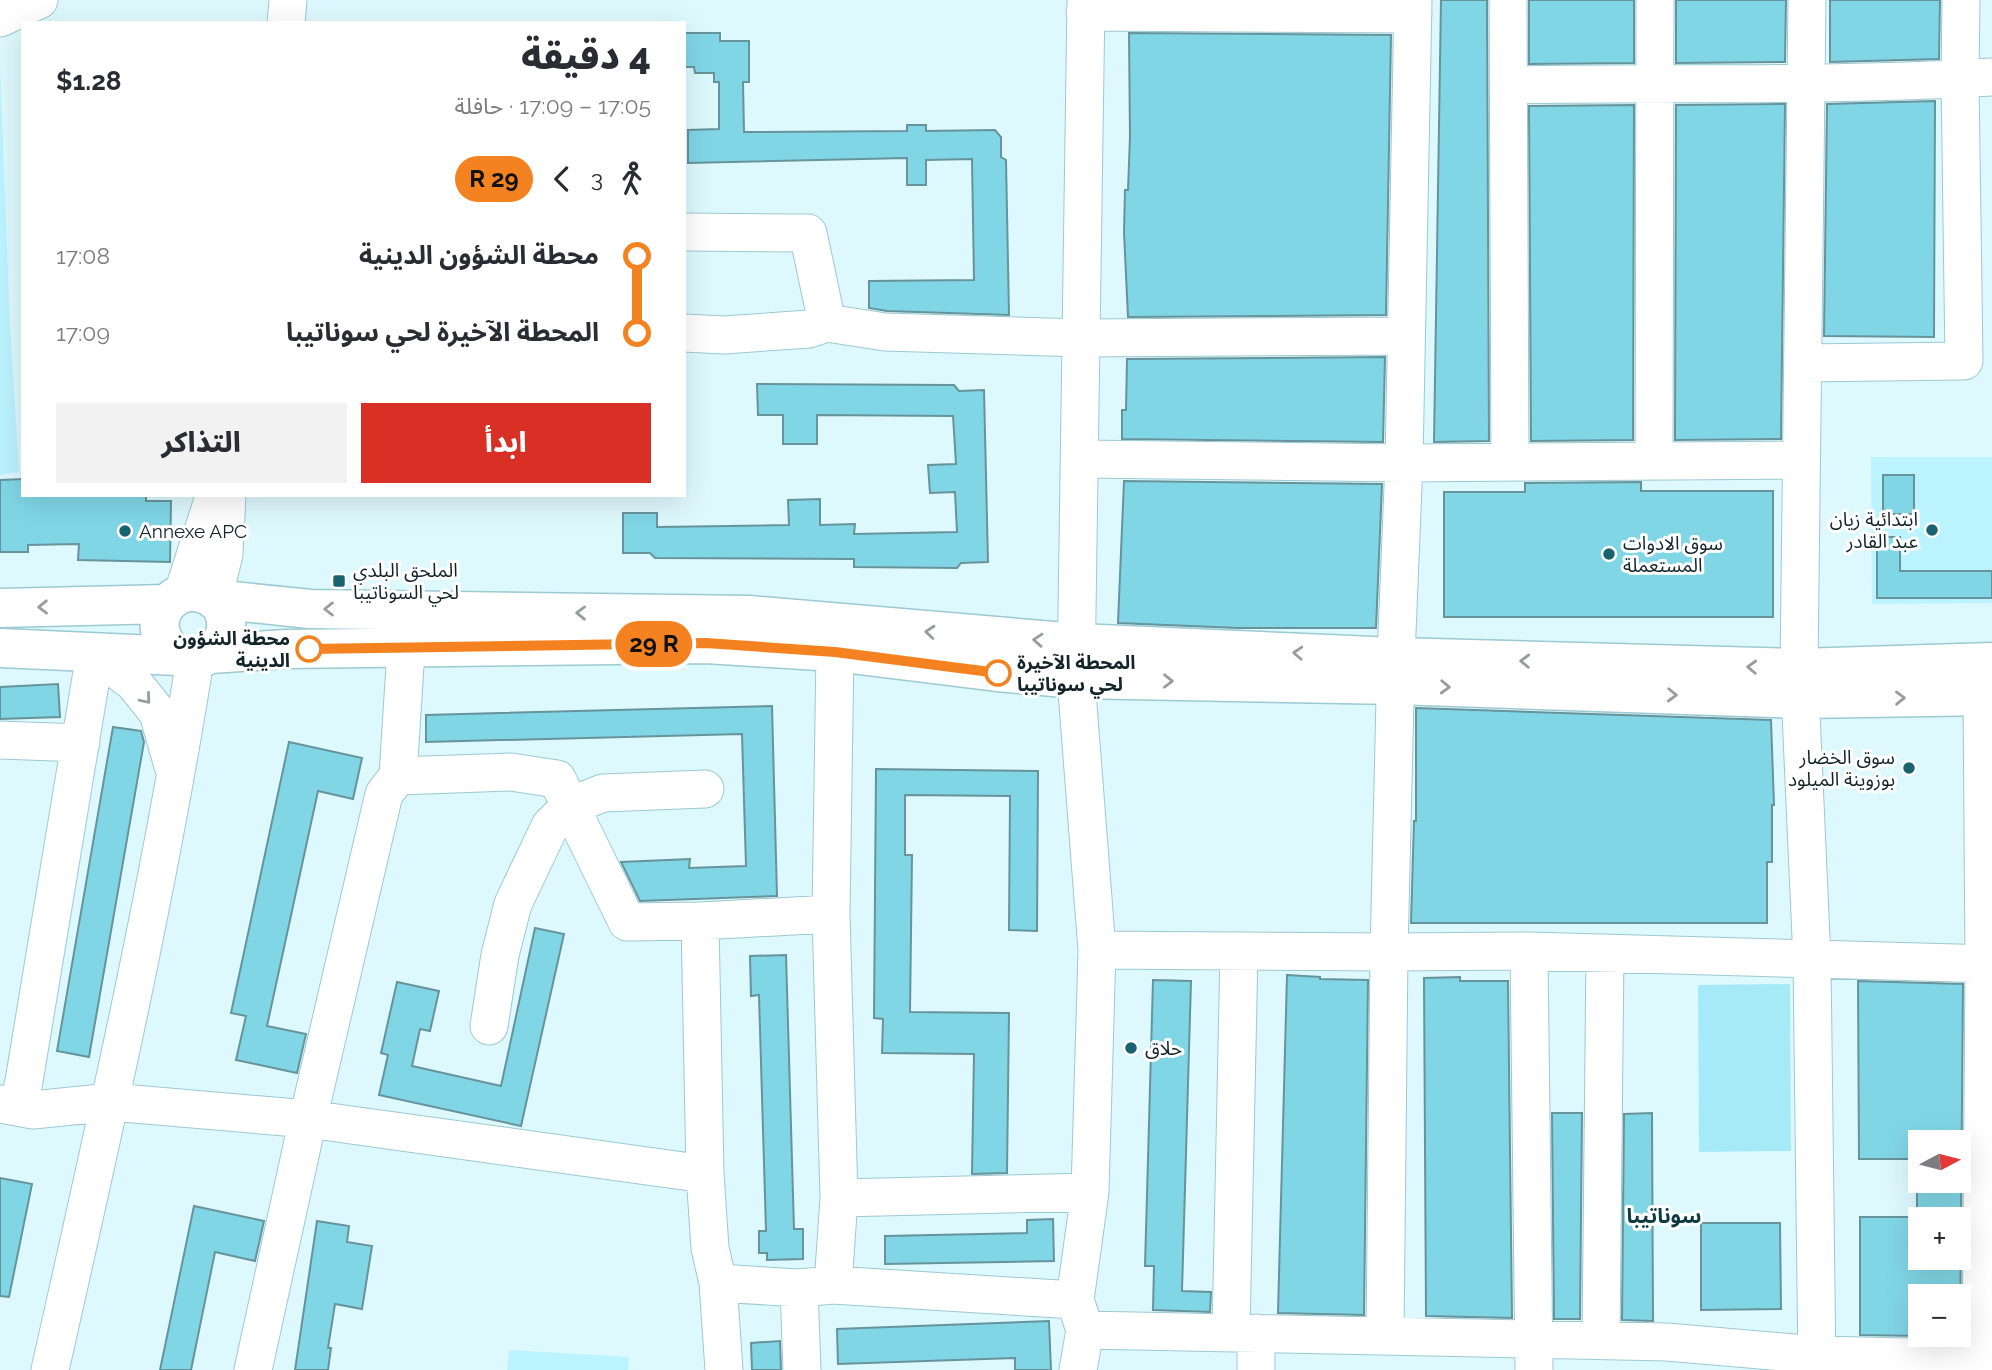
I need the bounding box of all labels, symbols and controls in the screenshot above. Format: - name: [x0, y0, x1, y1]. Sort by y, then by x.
- text: 4 دقيقة: [521, 33, 651, 78]
- text: $1.28: [56, 66, 122, 96]
- text: 17:05 – 17:09 · حافلة: [455, 92, 651, 119]
- icon: back: [543, 160, 581, 198]
- icon: walk: [613, 160, 651, 198]
- text: 29 R: [469, 164, 519, 193]
- text: 3: [591, 165, 603, 192]
- text: محطة الشؤون الدينية: [359, 240, 599, 270]
- text: 17:08: [56, 242, 110, 269]
- text: المحطة الآخيرة لحي سوناتيبا: [286, 317, 599, 347]
- text: 17:09: [56, 319, 110, 346]
- button: التذاكر: [56, 403, 347, 483]
- button: ابدأ: [361, 403, 651, 483]
- place label: ابتدائية زيان عبد القادر: [1830, 508, 1918, 553]
- place label: Annexe APC: [139, 520, 247, 542]
- marker: ابتدائية زيان عبد القادر: [1924, 522, 1940, 538]
- marker: Annexe APC: [117, 523, 133, 539]
- place label: سوق الادوات المستعملة: [1623, 532, 1723, 576]
- marker: سوق الادوات المستعملة: [1601, 546, 1617, 562]
- place label: الملحق البلدي لحي السوناتيبا: [353, 559, 459, 607]
- marker: الملحق البلدي لحي السوناتيبا: [331, 573, 347, 589]
- one-way arrow: [38, 599, 48, 615]
- one-way arrow: [323, 601, 333, 617]
- one-way arrow: [575, 605, 586, 620]
- line badge: 29 R: [605, 621, 703, 667]
- one-way arrow: [924, 624, 936, 639]
- place label: محطة الشؤون الدينية: [173, 627, 290, 671]
- text: 29 R: [629, 629, 679, 658]
- one-way arrow: [1032, 633, 1043, 648]
- marker: محطة الشؤون الدينية: [296, 636, 322, 662]
- one-way arrow: [1292, 645, 1303, 660]
- place label: المحطة الآخيرة لحي سوناتيبا: [1017, 651, 1135, 699]
- one-way arrow: [1519, 653, 1530, 668]
- one-way arrow: [1747, 659, 1757, 675]
- marker: المحطة الآخيرة لحي سوناتيبا: [985, 660, 1011, 686]
- one-way arrow: [1164, 673, 1174, 689]
- one-way arrow: [1440, 679, 1451, 694]
- one-way arrow: [1667, 687, 1678, 702]
- one-way arrow: [138, 690, 150, 703]
- one-way arrow: [1894, 690, 1905, 705]
- place label: سوق الخضار بوزوينة الميلود: [1788, 746, 1895, 791]
- marker: سوق الخضار بوزوينة الميلود: [1901, 760, 1917, 776]
- place label: حلاق: [1145, 1037, 1182, 1059]
- marker: حلاق: [1123, 1040, 1139, 1056]
- north arrow: [1908, 1130, 1970, 1194]
- map controls: [1908, 1130, 1971, 1347]
- district label: سوناتيبا: [1626, 1203, 1702, 1228]
- button: +: [1908, 1207, 1971, 1270]
- button: −: [1908, 1284, 1971, 1347]

